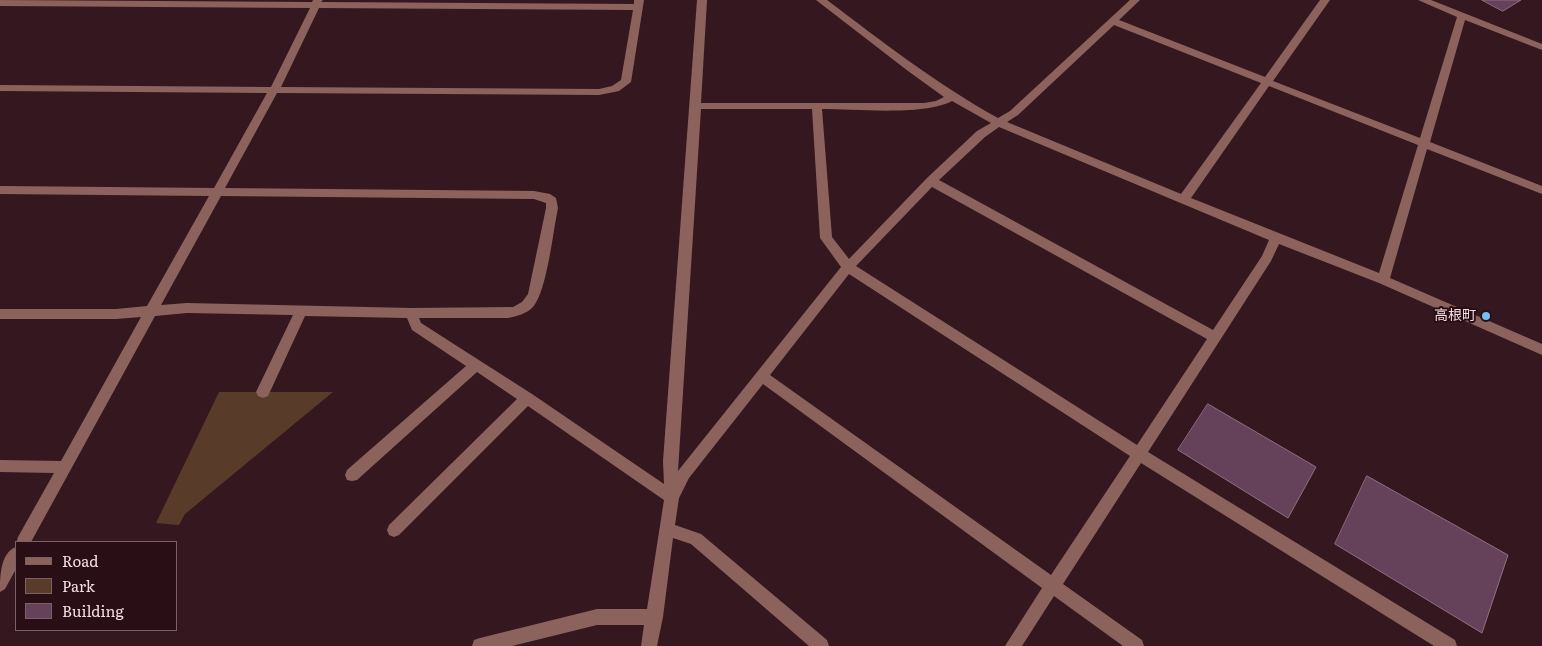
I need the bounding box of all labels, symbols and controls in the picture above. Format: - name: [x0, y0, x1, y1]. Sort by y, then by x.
- place label: 高根町: [1434, 308, 1476, 324]
- marker: 高根町: [1480, 310, 1492, 322]
- legend: [15, 541, 178, 631]
- text: Road: [62, 549, 98, 572]
- text: Park: [62, 574, 95, 597]
- text: Building: [62, 599, 124, 622]

